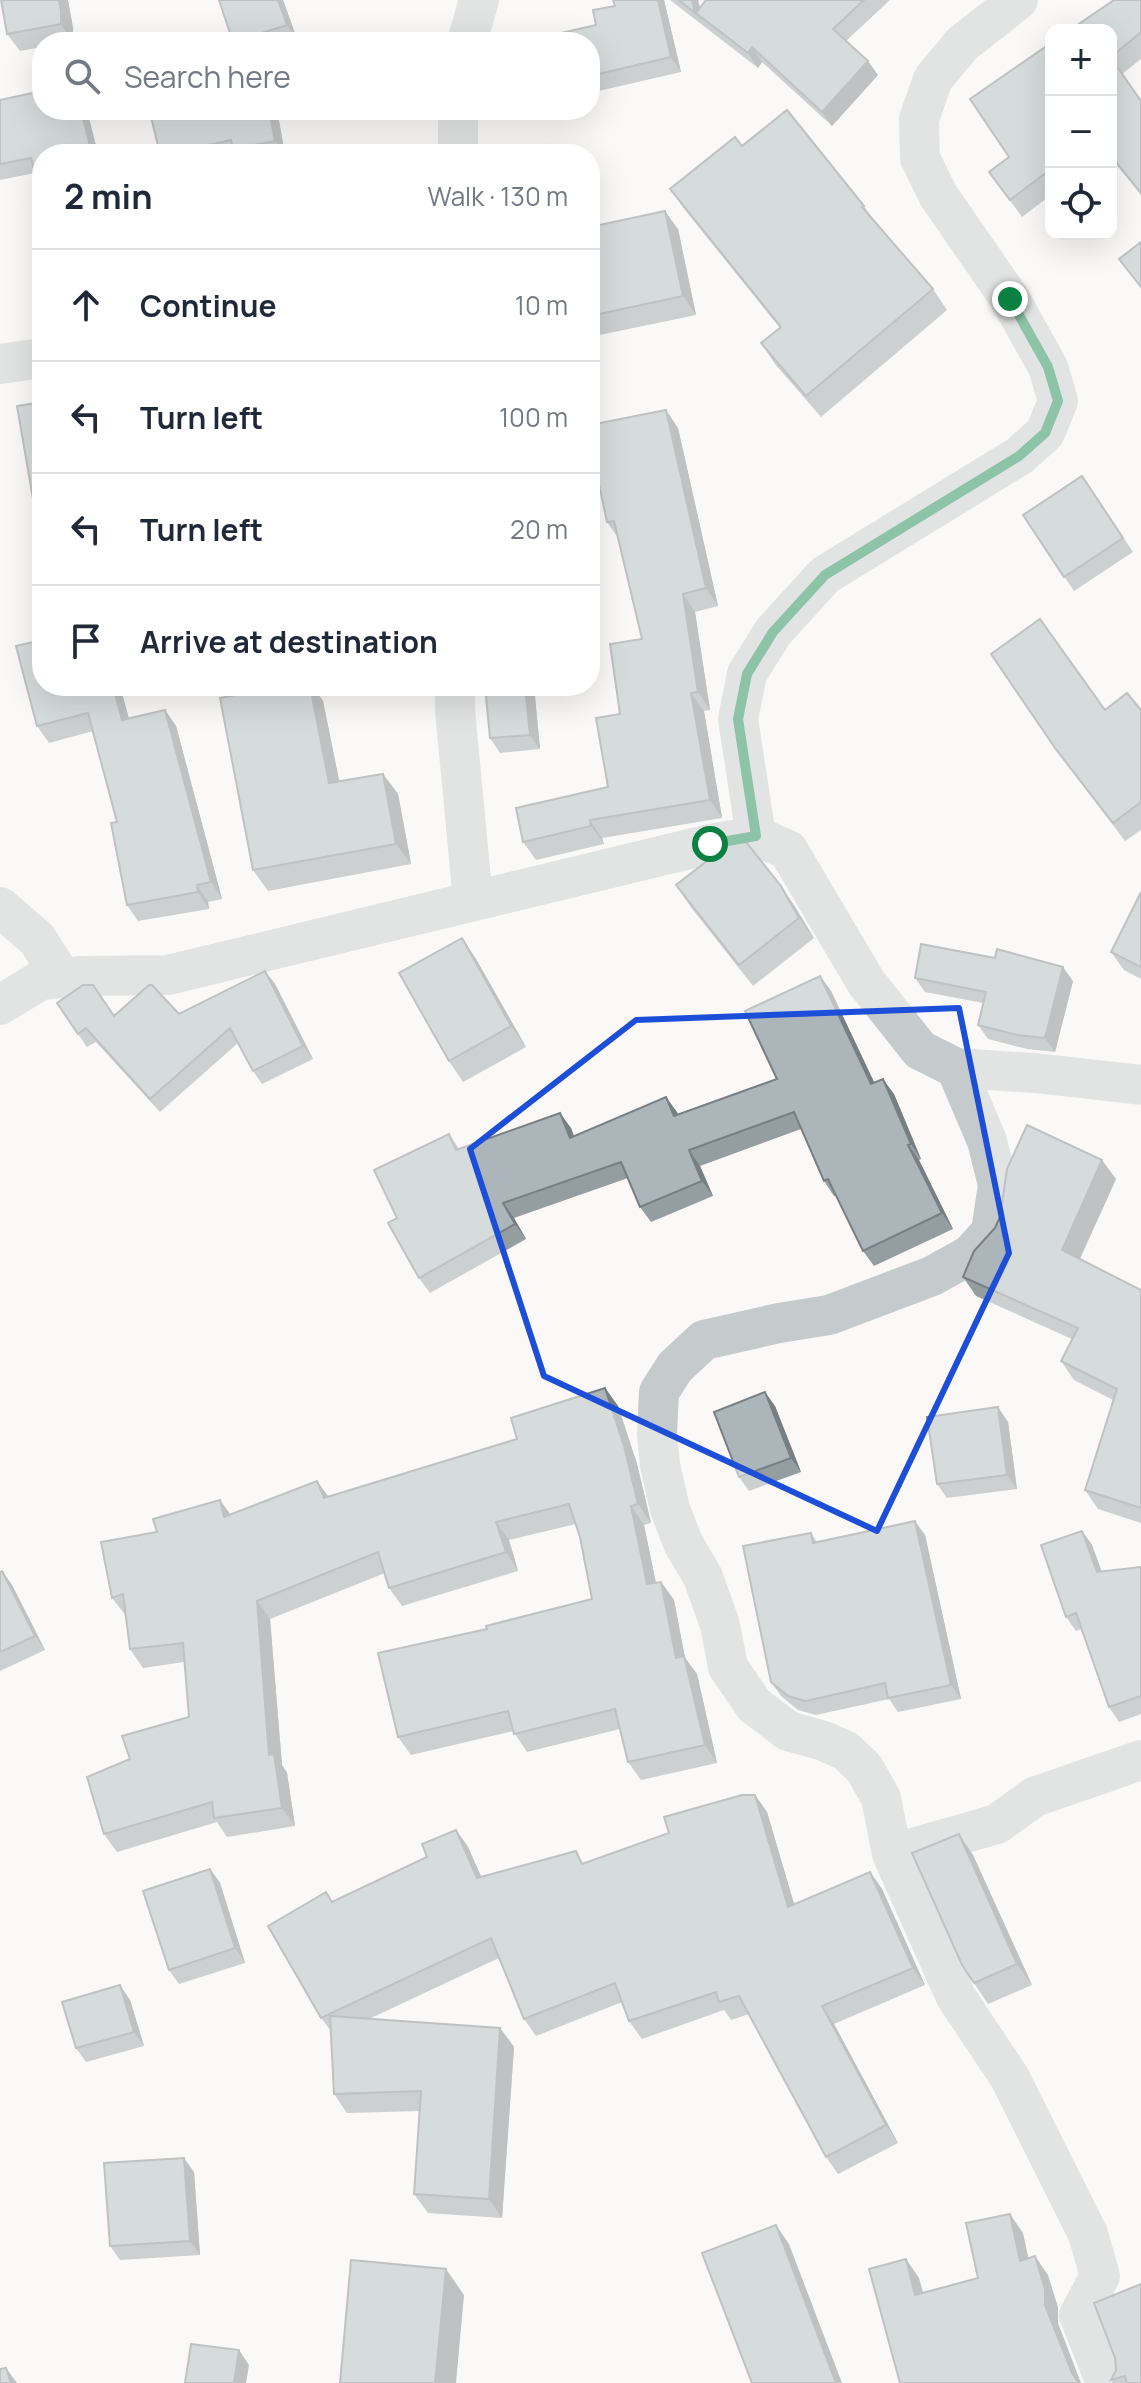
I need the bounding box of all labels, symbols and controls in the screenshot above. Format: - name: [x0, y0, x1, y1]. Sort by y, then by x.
- map controls: [1045, 24, 1117, 240]
- button: +: [1045, 24, 1117, 96]
- search box: [32, 32, 600, 120]
- icon: search: [60, 54, 104, 98]
- text: Search here: [124, 56, 291, 97]
- button: −: [1045, 96, 1117, 168]
- button: locate: [1045, 168, 1117, 240]
- text: 2 min: [64, 173, 152, 219]
- text: Walk · 130 m: [428, 178, 568, 214]
- route end: [992, 281, 1028, 317]
- icon: ahead: [64, 283, 108, 327]
- text: Continue: [140, 285, 276, 326]
- text: 10 m: [515, 287, 568, 323]
- icon: left: [64, 395, 108, 439]
- text: Turn left: [140, 397, 263, 438]
- text: 100 m: [499, 399, 568, 435]
- icon: left: [64, 507, 108, 551]
- text: Turn left: [140, 509, 263, 550]
- text: 20 m: [510, 511, 568, 547]
- icon: arrive: [64, 619, 108, 663]
- text: Arrive at destination: [140, 621, 438, 662]
- route start: [692, 826, 728, 862]

